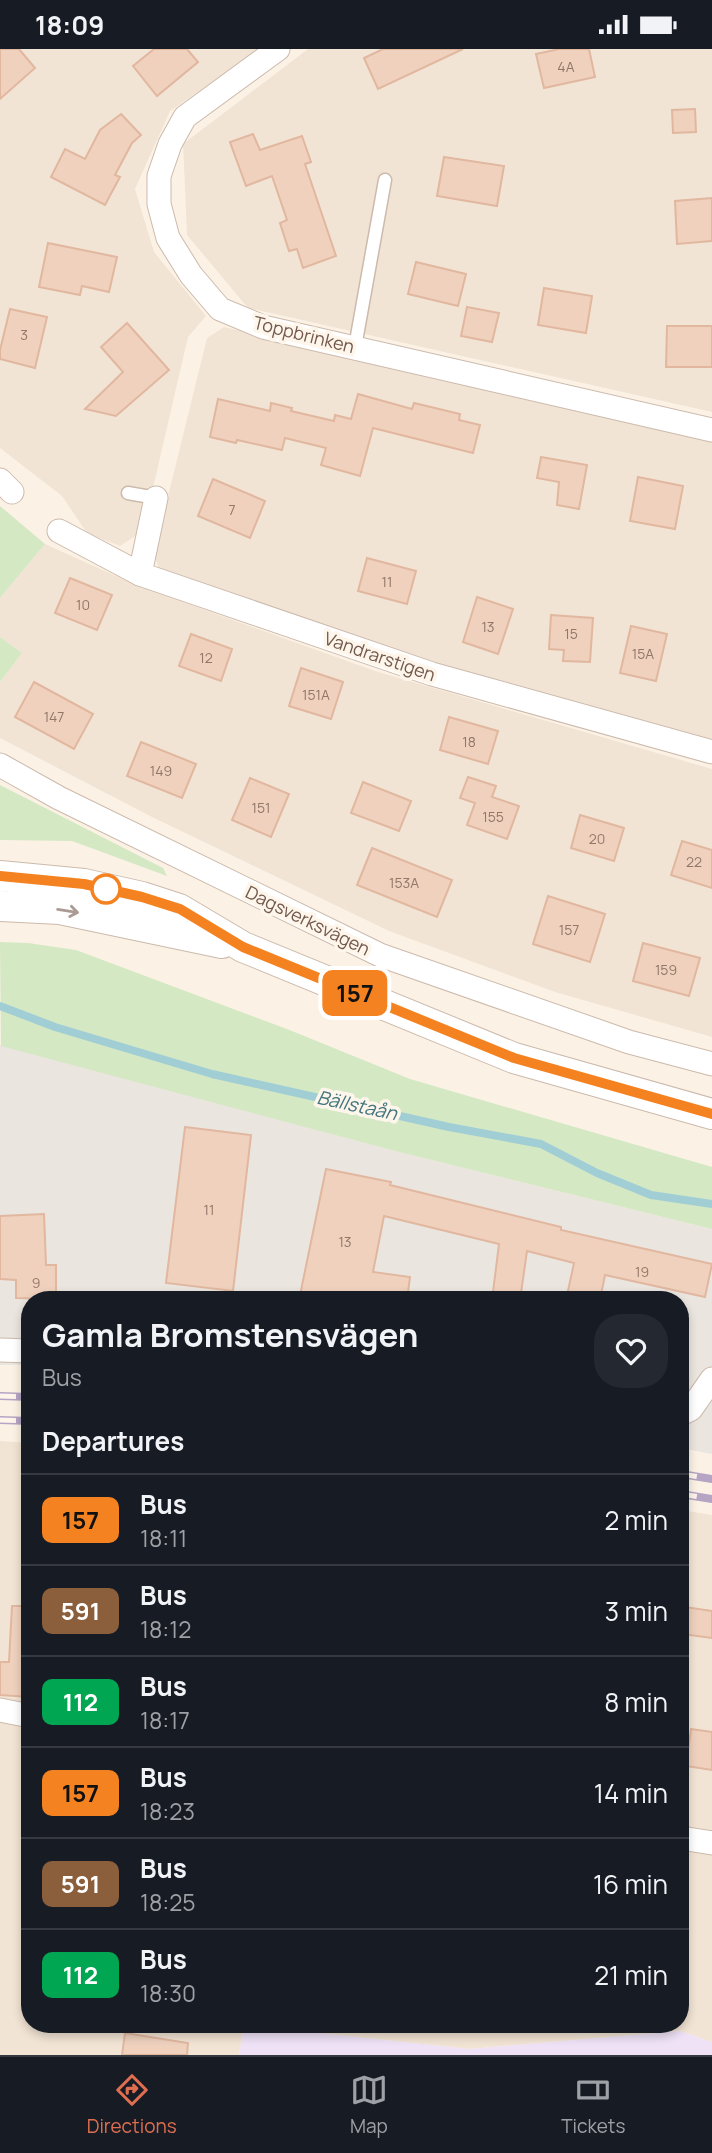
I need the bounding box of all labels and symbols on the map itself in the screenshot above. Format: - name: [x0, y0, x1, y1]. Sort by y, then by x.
- house number: 4A: [557, 57, 575, 76]
- street label: Toppbrinken: [251, 310, 357, 358]
- house number: 3: [20, 325, 28, 344]
- house number: 7: [228, 500, 236, 519]
- house number: 11: [382, 572, 392, 591]
- house number: 10: [76, 595, 90, 614]
- house number: 13: [481, 617, 495, 636]
- house number: 15: [564, 624, 578, 643]
- street label: Vandrarstigen: [321, 626, 439, 686]
- house number: 15A: [632, 644, 654, 663]
- house number: 12: [199, 648, 213, 667]
- house number: 151A: [302, 685, 330, 704]
- house number: 147: [44, 707, 64, 726]
- house number: 18: [462, 732, 476, 751]
- house number: 149: [150, 761, 172, 780]
- house number: 151: [251, 798, 271, 817]
- house number: 155: [482, 807, 504, 826]
- house number: 20: [589, 829, 605, 848]
- house number: 22: [686, 852, 702, 871]
- house number: 153A: [389, 873, 419, 892]
- unlabelled marker: [91, 874, 121, 904]
- street label: Dagsverksvägen: [242, 879, 374, 961]
- one-way arrow: [56, 905, 79, 918]
- house number: 157: [559, 920, 579, 939]
- house number: 159: [655, 960, 677, 979]
- line badge: 157: [315, 970, 395, 1016]
- water label: Bällstaån: [315, 1084, 400, 1126]
- house number: 11: [204, 1200, 214, 1219]
- house number: 13: [338, 1232, 352, 1251]
- house number: 19: [635, 1262, 649, 1281]
- house number: 9: [32, 1273, 40, 1292]

